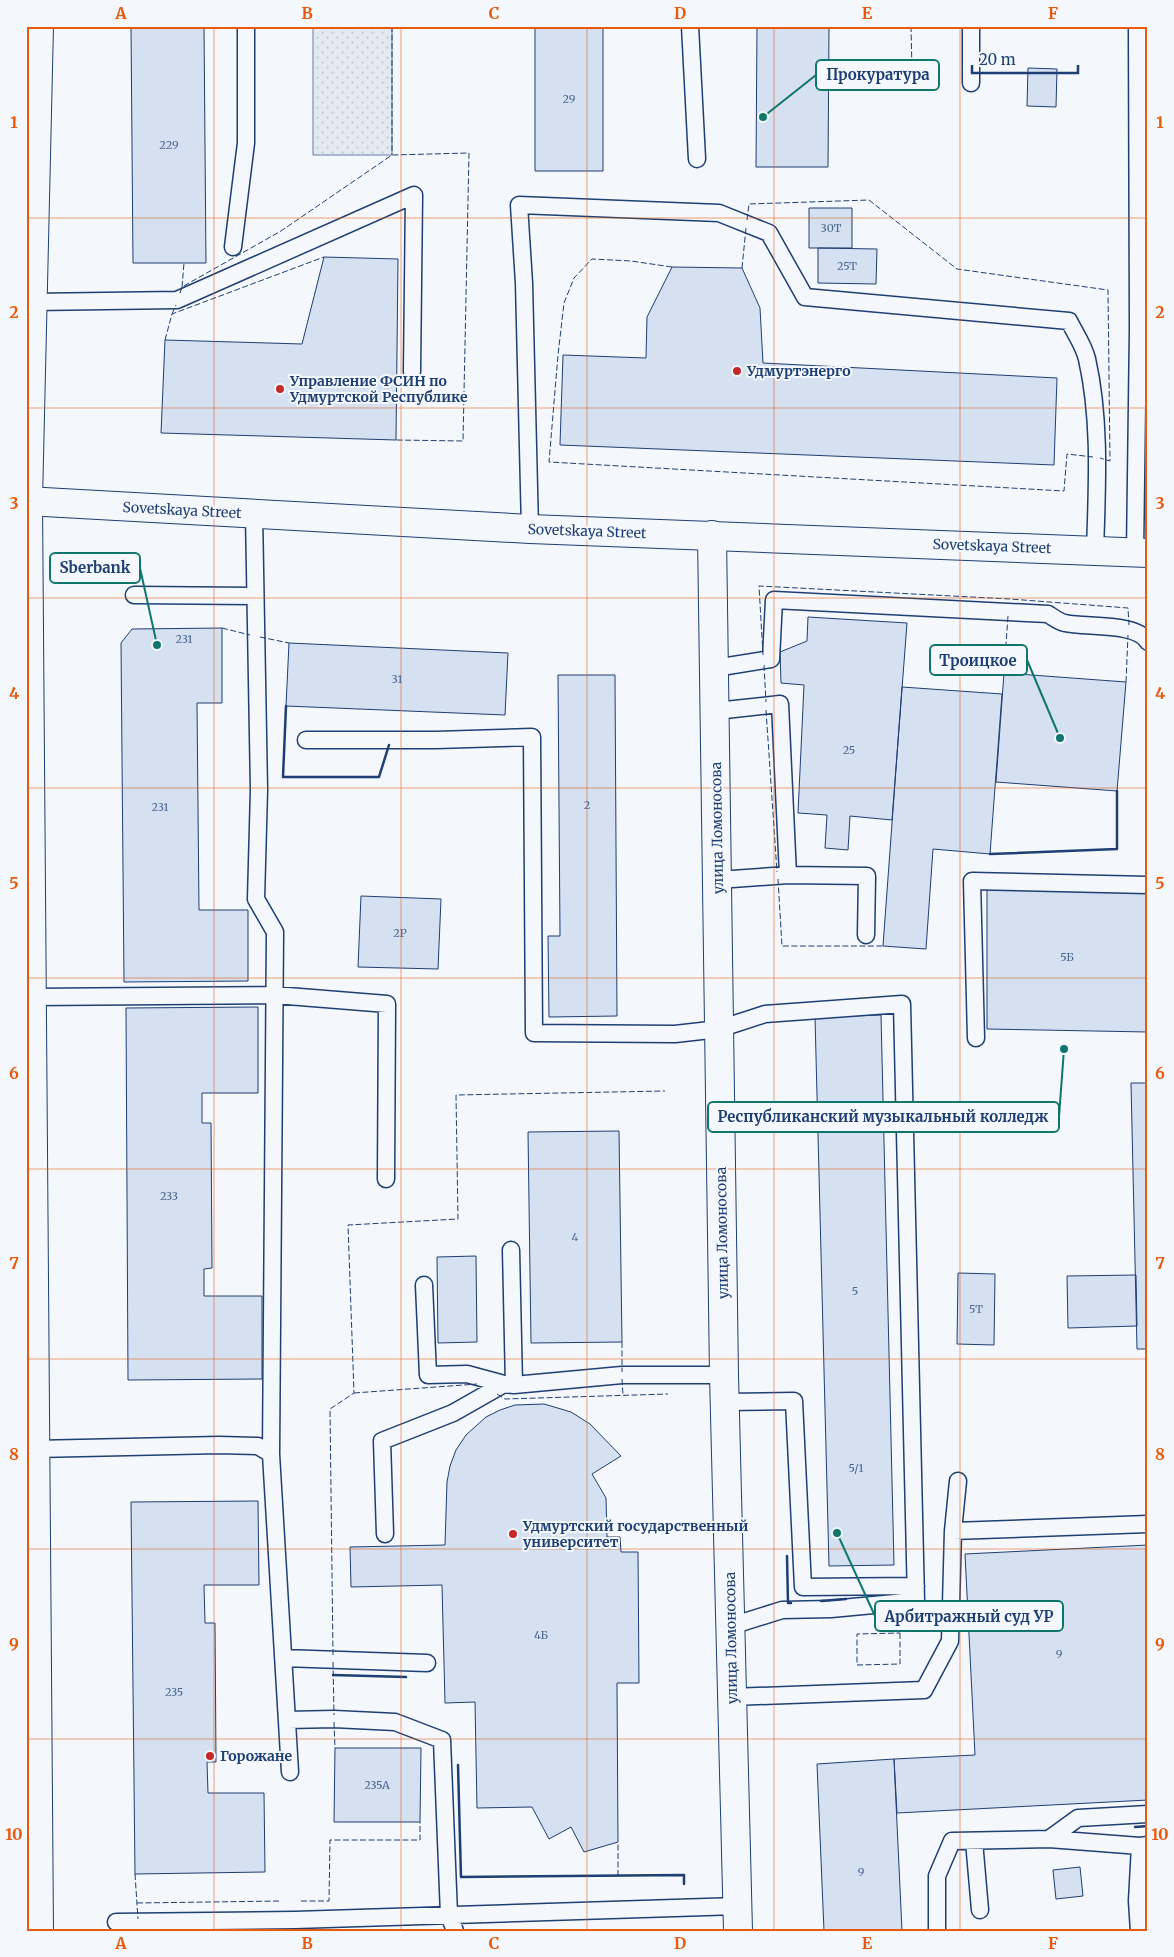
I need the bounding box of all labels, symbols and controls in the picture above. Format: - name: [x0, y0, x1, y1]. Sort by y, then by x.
- text: A: [114, 3, 127, 23]
- text: B: [301, 3, 313, 23]
- text: C: [489, 3, 499, 23]
- text: D: [674, 3, 686, 23]
- text: E: [862, 3, 873, 23]
- text: F: [1048, 3, 1058, 23]
- scale bar: [972, 42, 1078, 74]
- text: 20 m: [979, 50, 1016, 69]
- callout: Прокуратура: [816, 60, 939, 90]
- text: Прокуратура: [826, 65, 930, 84]
- house number: 29: [563, 92, 576, 106]
- text: 1: [10, 112, 18, 132]
- text: 1: [1156, 112, 1164, 132]
- house number: 229: [159, 138, 179, 152]
- house number: 30Т: [821, 221, 842, 235]
- house number: 25Т: [837, 259, 857, 273]
- text: 2: [9, 302, 19, 322]
- text: 2: [1155, 302, 1165, 322]
- place label: Удмуртэнерго: [746, 362, 851, 380]
- marker: Удмуртэнерго: [731, 365, 743, 377]
- place label: Управление ФСИН по Удмуртской Республике: [289, 372, 468, 406]
- marker: Управление ФСИН по Удмуртской Республике: [274, 383, 286, 395]
- text: 3: [9, 493, 19, 513]
- text: 3: [1155, 493, 1165, 513]
- street label: Sovetskaya Street: [122, 498, 242, 522]
- street label: Sovetskaya Street: [527, 520, 647, 542]
- street label: Sovetskaya Street: [932, 535, 1052, 557]
- callout: Sberbank: [50, 553, 140, 583]
- text: Sberbank: [60, 558, 131, 577]
- house number: 231: [176, 632, 192, 646]
- callout: Троицкое: [930, 645, 1027, 675]
- text: Троицкое: [939, 651, 1017, 670]
- house number: 31: [392, 672, 402, 686]
- text: 4: [9, 683, 19, 703]
- text: 4: [1155, 683, 1165, 703]
- house number: 25: [843, 743, 855, 757]
- street label: улица Ломоносова: [707, 761, 727, 894]
- house number: 2: [584, 798, 590, 812]
- house number: 231: [152, 800, 168, 814]
- text: 5: [9, 873, 19, 893]
- text: 5: [1155, 873, 1165, 893]
- house number: 2Р: [393, 926, 407, 940]
- house number: 5Б: [1060, 950, 1074, 964]
- text: 6: [9, 1063, 19, 1083]
- text: 6: [1155, 1063, 1165, 1083]
- callout: Республиканский музыкальный колледж: [708, 1102, 1059, 1132]
- text: Республиканский музыкальный колледж: [718, 1107, 1049, 1126]
- street label: улица Ломоносова: [712, 1166, 732, 1299]
- house number: 233: [160, 1189, 178, 1203]
- house number: 4: [572, 1230, 579, 1244]
- text: 7: [9, 1253, 19, 1273]
- text: 7: [1155, 1253, 1165, 1273]
- house number: 5: [852, 1284, 858, 1298]
- house number: 5Т: [969, 1302, 983, 1316]
- text: 8: [9, 1444, 19, 1464]
- text: 8: [1155, 1444, 1165, 1464]
- house number: 5/1: [849, 1461, 863, 1475]
- place label: Удмуртский государственный университет: [522, 1517, 748, 1551]
- marker: Удмуртский государственный университет: [507, 1528, 519, 1540]
- street label: улица Ломоносова: [721, 1571, 741, 1704]
- callout: Арбитражный суд УР: [875, 1601, 1063, 1631]
- text: Арбитражный суд УР: [884, 1607, 1053, 1626]
- house number: 4Б: [534, 1628, 548, 1642]
- text: 9: [9, 1634, 19, 1654]
- text: 9: [1155, 1634, 1165, 1654]
- house number: 9: [1056, 1647, 1063, 1661]
- house number: 235: [165, 1685, 183, 1699]
- place label: Горожане: [220, 1747, 293, 1765]
- marker: Горожане: [204, 1750, 216, 1762]
- house number: 235А: [364, 1778, 390, 1792]
- text: 10: [5, 1824, 23, 1844]
- text: 10: [1151, 1824, 1169, 1844]
- house number: 9: [858, 1865, 865, 1879]
- text: A: [114, 1933, 127, 1953]
- text: B: [301, 1933, 313, 1953]
- text: C: [489, 1933, 499, 1953]
- text: D: [674, 1933, 686, 1953]
- text: E: [862, 1933, 873, 1953]
- text: F: [1048, 1933, 1058, 1953]

